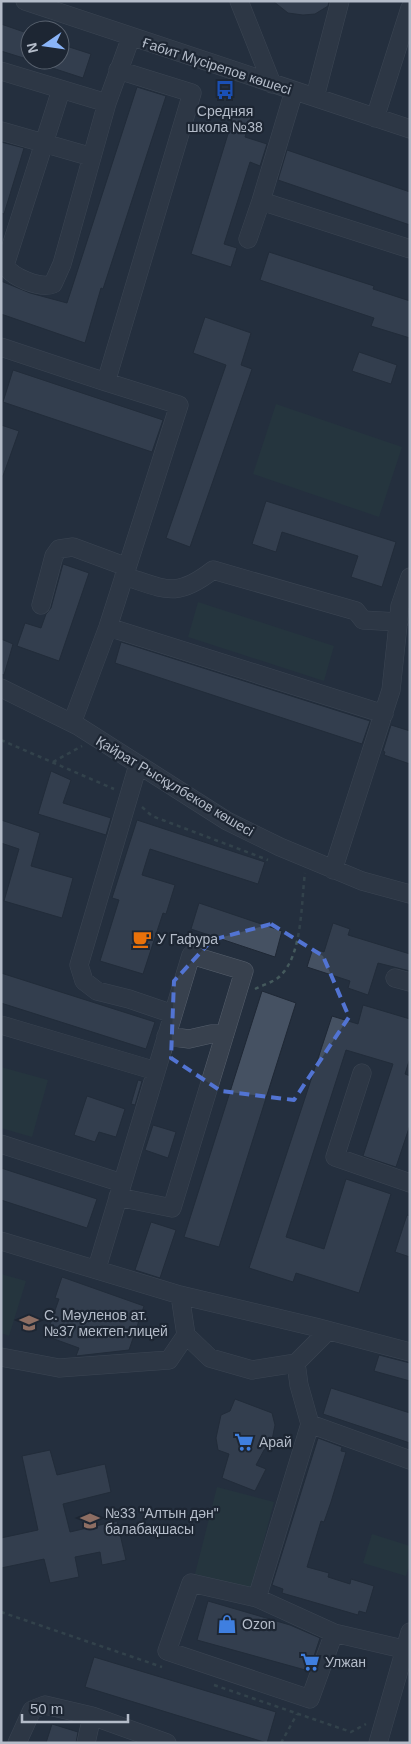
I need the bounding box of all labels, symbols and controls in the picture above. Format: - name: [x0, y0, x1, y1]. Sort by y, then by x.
- north arrow: [20, 20, 70, 70]
- street label: Ғабит Мүсірепов көшесі: [141, 34, 293, 98]
- text: N: [23, 41, 41, 55]
- bus stop icon: Средняя школа №38: [214, 79, 236, 101]
- place label: Средняя школа №38: [187, 103, 263, 135]
- street label: Қайрат Рысқұлбеков көшесі: [93, 733, 257, 839]
- cafe icon: У Гафура: [131, 928, 153, 950]
- place label: У Гафура: [157, 931, 218, 947]
- place label: С. Мәуленов ат. №37 мектеп-лицей: [44, 1307, 168, 1339]
- school or university icon: С. Мәуленов ат. №37 мектеп-лицей: [18, 1312, 40, 1334]
- supermarket icon: Арай: [233, 1431, 255, 1453]
- place label: Арай: [259, 1434, 292, 1450]
- place label: №33 "Алтын дән" балабақшасы: [105, 1505, 219, 1537]
- school or university icon: №33 "Алтын дән" балабақшасы: [79, 1510, 101, 1532]
- shop icon: Ozon: [216, 1613, 238, 1635]
- place label: Ozon: [242, 1616, 275, 1632]
- supermarket icon: Улжан: [299, 1651, 321, 1673]
- place label: Улжан: [325, 1654, 366, 1670]
- scale bar: [22, 1692, 129, 1724]
- text: 50 m: [30, 1700, 63, 1717]

